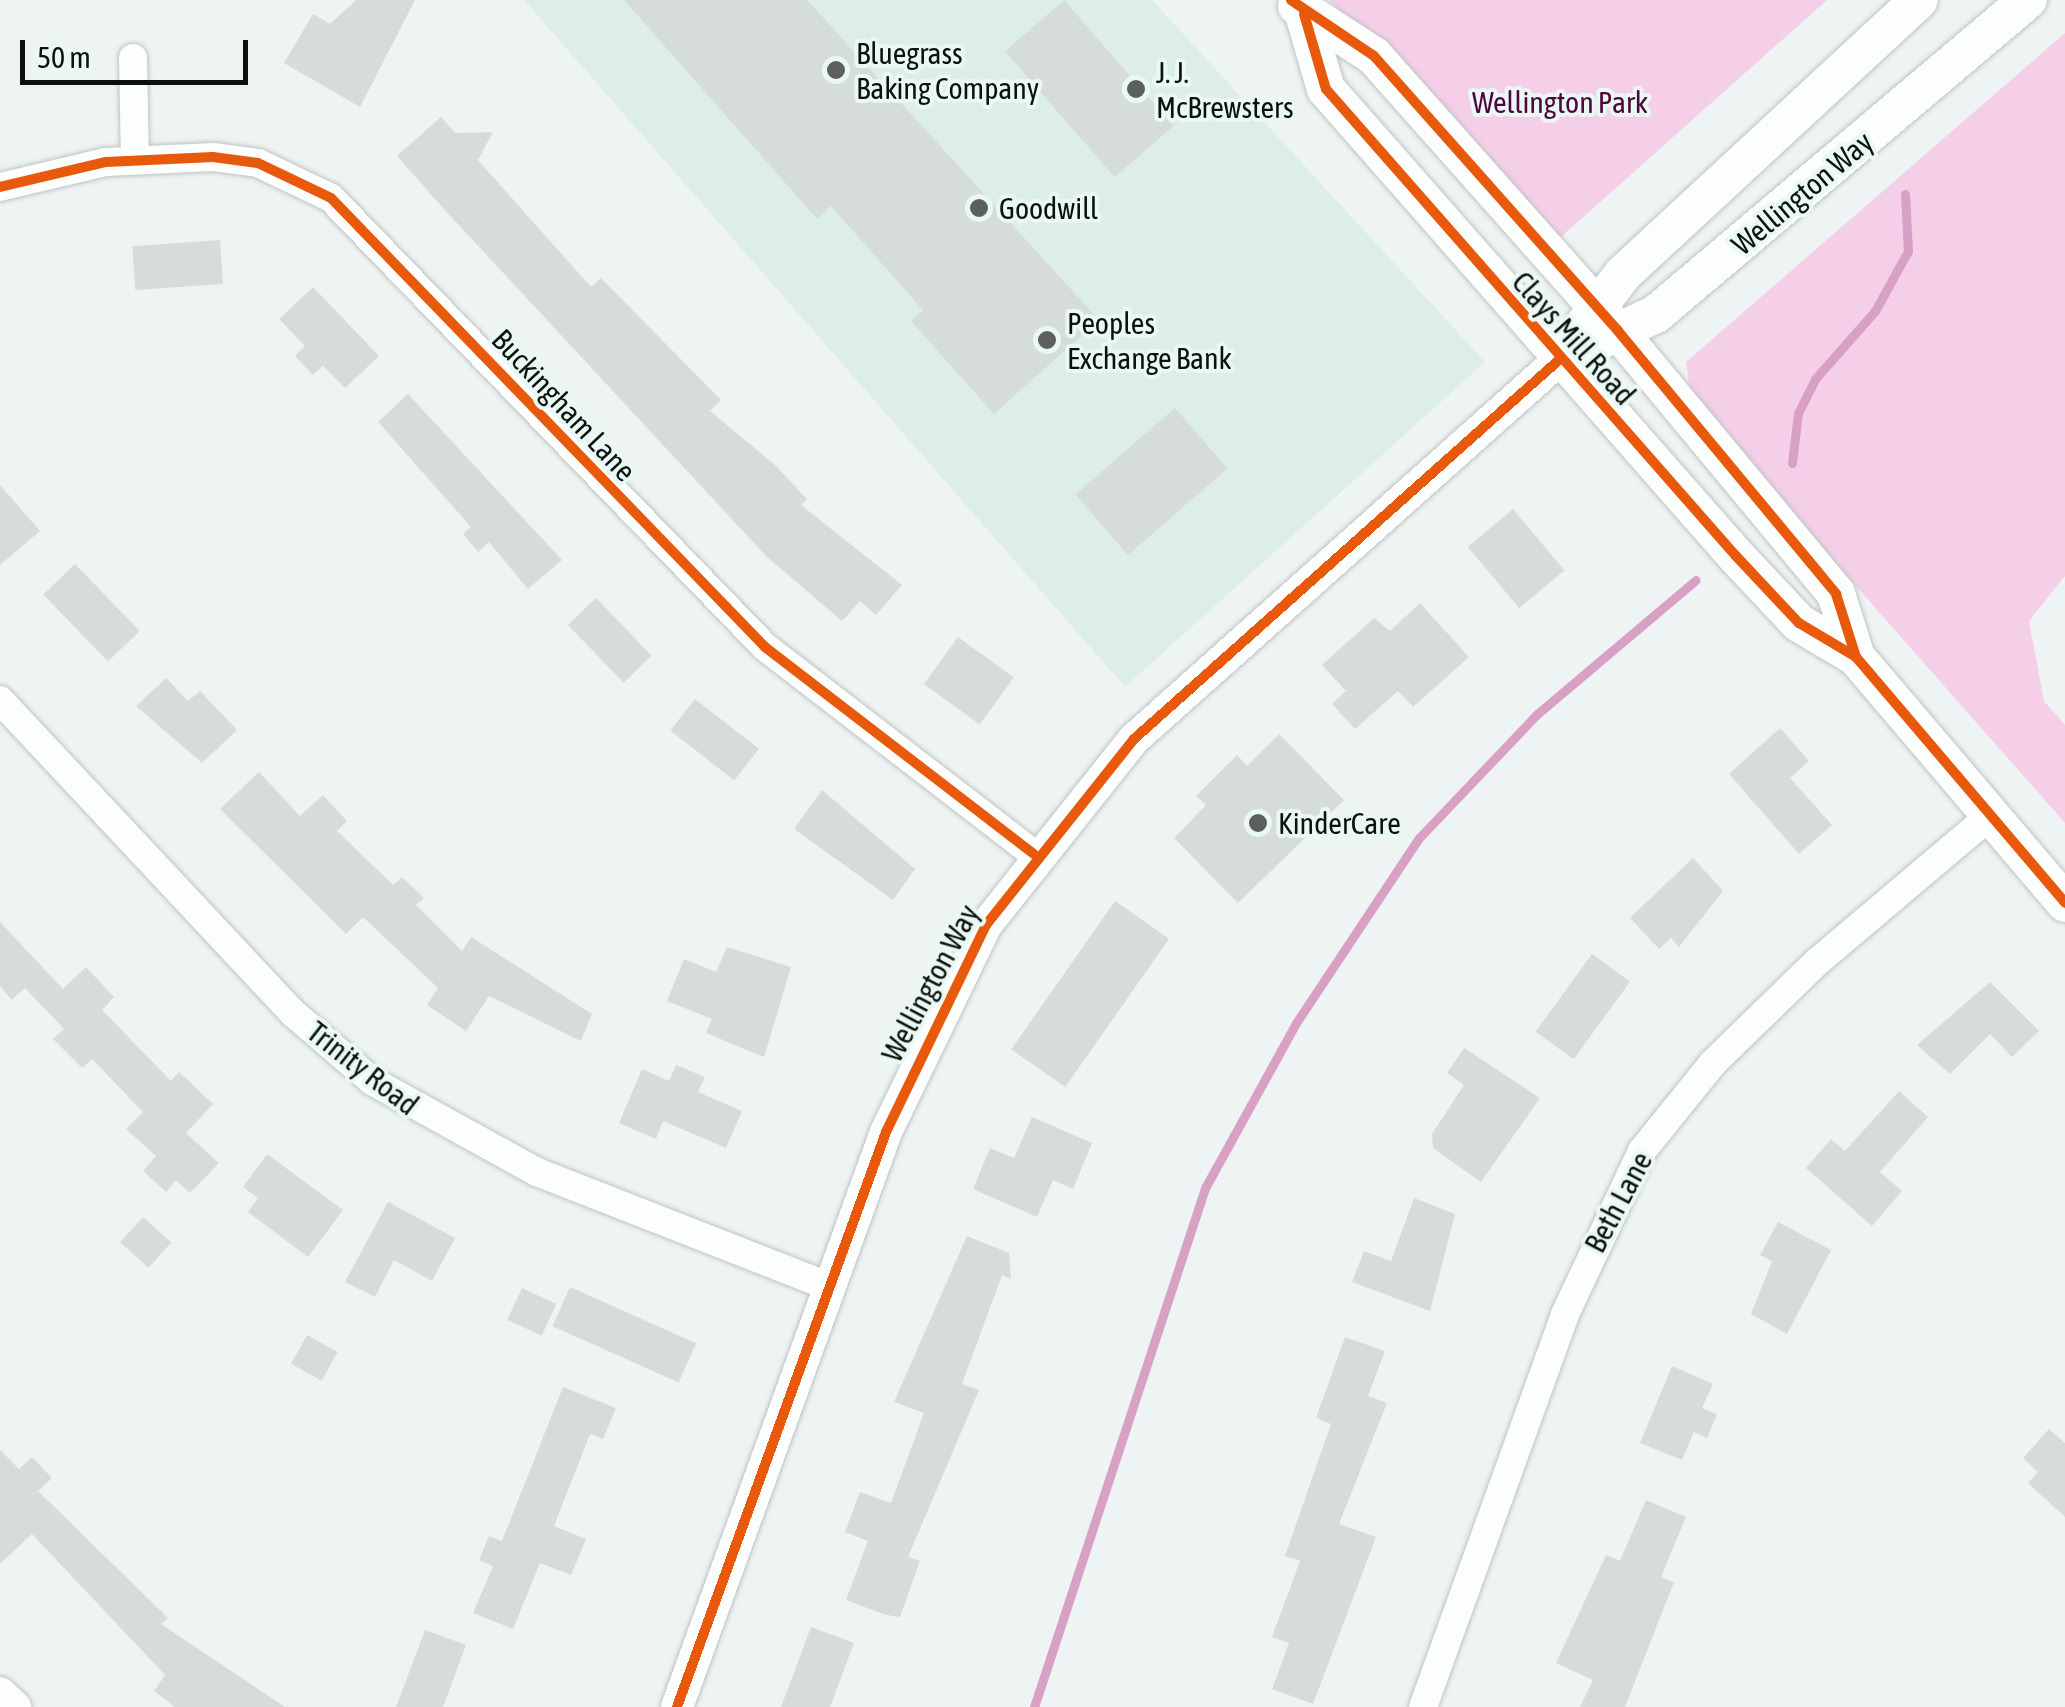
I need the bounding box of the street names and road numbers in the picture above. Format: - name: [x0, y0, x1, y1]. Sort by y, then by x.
- street label: Wellington Way: [1724, 124, 1880, 262]
- street label: Clays Mill Road: [1505, 264, 1643, 412]
- street label: Buckingham Lane: [485, 322, 643, 488]
- street label: Wellington Way: [874, 898, 986, 1068]
- street label: Trinity Road: [300, 1014, 426, 1122]
- street label: Beth Lane: [1577, 1145, 1659, 1259]

